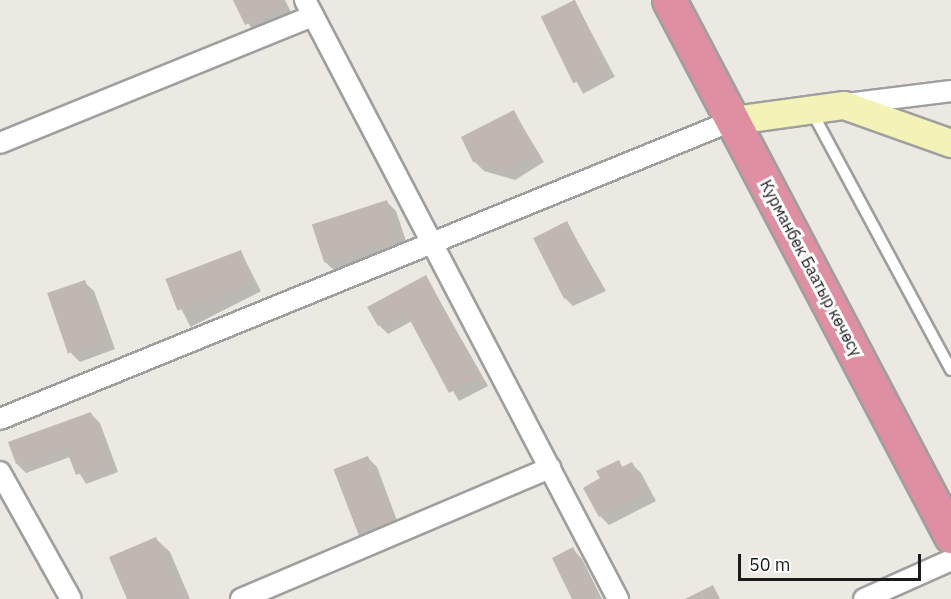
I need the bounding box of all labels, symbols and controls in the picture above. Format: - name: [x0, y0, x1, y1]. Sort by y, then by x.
- street label: Курманбек Баатыр көчөсү: [756, 177, 866, 359]
- scale bar: [741, 542, 924, 580]
- text: 50 m: [749, 553, 791, 576]

